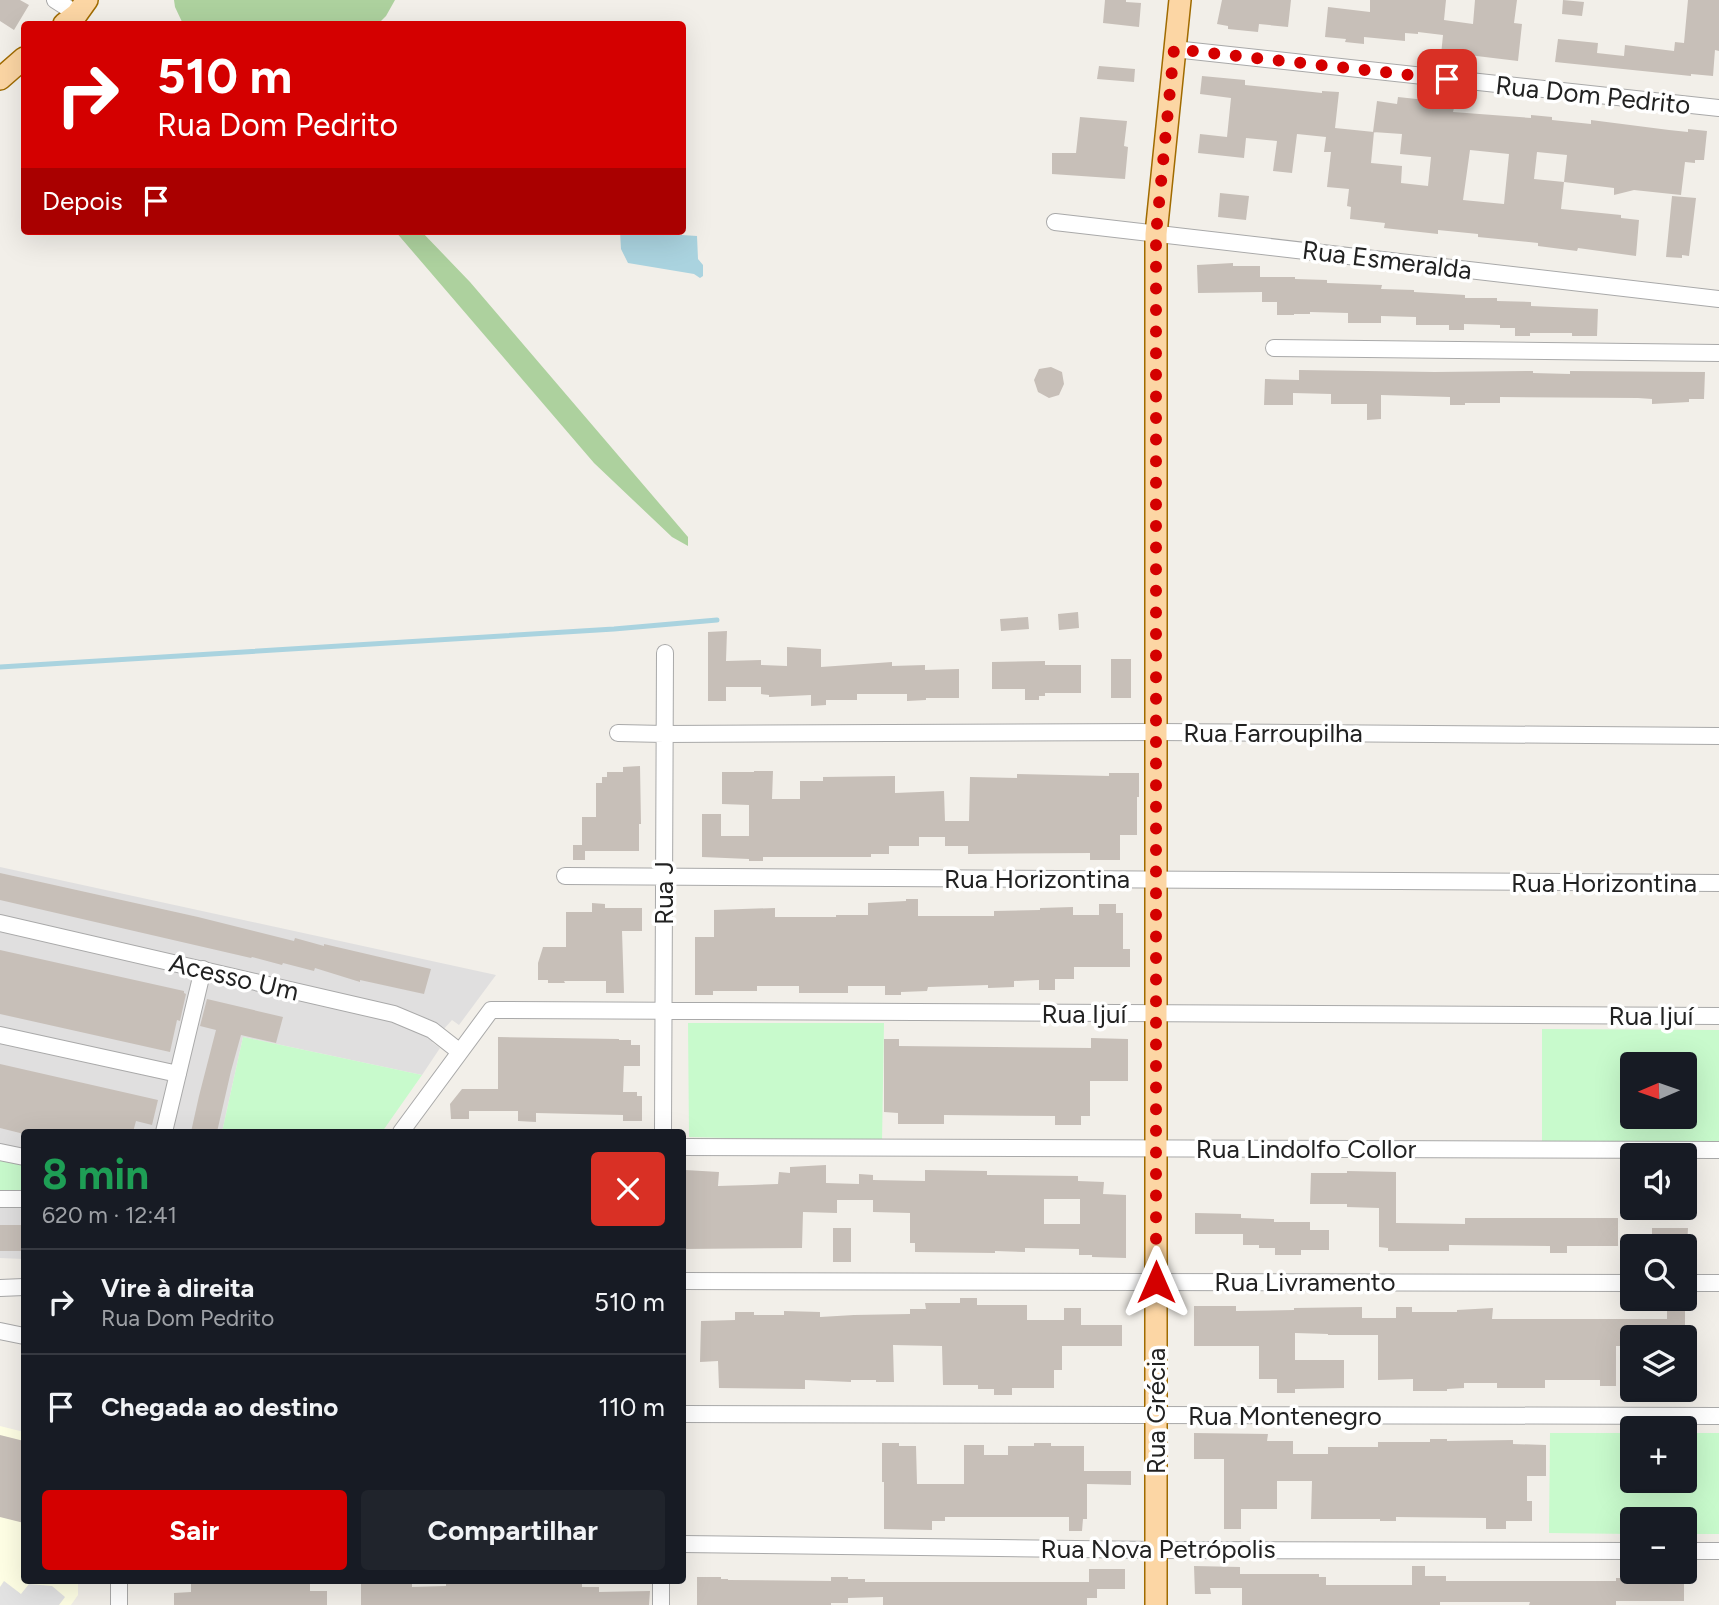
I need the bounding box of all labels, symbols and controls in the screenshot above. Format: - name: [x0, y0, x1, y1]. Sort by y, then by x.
- text: 510 m: [157, 46, 292, 105]
- icon: right: [42, 49, 133, 140]
- pin: [1417, 49, 1477, 109]
- icon: arrive: [1428, 60, 1466, 98]
- street label: Rua Dom Pedrito: [1494, 69, 1692, 121]
- text: Rua Dom Pedrito: [157, 106, 398, 144]
- icon: arrive: [137, 182, 175, 220]
- text: Depois: [42, 185, 123, 217]
- street label: Rua Esmeralda: [1300, 234, 1474, 286]
- street label: Rua Farroupilha: [1183, 717, 1363, 749]
- street label: Rua J: [648, 861, 680, 925]
- street label: Rua Horizontina: [944, 863, 1130, 895]
- street label: Rua Horizontina: [1511, 867, 1697, 899]
- street label: Acesso Um: [166, 947, 302, 1007]
- street label: Rua Ijuí: [1041, 998, 1127, 1030]
- street label: Rua Ijuí: [1608, 1000, 1694, 1032]
- north arrow: [1620, 1052, 1698, 1129]
- map controls: [1620, 1052, 1697, 1584]
- street label: Rua Lindolfo Collor: [1196, 1133, 1417, 1165]
- button: sound: [1620, 1143, 1697, 1220]
- text: 8 min: [42, 1149, 149, 1200]
- button: close: [591, 1152, 665, 1226]
- text: 620 m · 12:41: [42, 1201, 177, 1229]
- button: search: [1620, 1234, 1697, 1311]
- position arrow: [1119, 1245, 1193, 1319]
- street label: Rua Livramento: [1214, 1266, 1396, 1298]
- text: Vire à direita: [101, 1272, 254, 1304]
- icon: right: [42, 1283, 80, 1321]
- text: 510 m: [594, 1286, 665, 1318]
- text: Rua Dom Pedrito: [101, 1304, 274, 1332]
- button: layers: [1620, 1325, 1697, 1402]
- street label: Rua Grécia: [1140, 1348, 1172, 1474]
- icon: arrive: [42, 1388, 80, 1426]
- text: Chegada ao destino: [101, 1391, 338, 1423]
- text: 110 m: [598, 1391, 665, 1423]
- street label: Rua Montenegro: [1188, 1400, 1382, 1432]
- button: +: [1620, 1416, 1697, 1493]
- button: Sair: [42, 1490, 347, 1570]
- button: Compartilhar: [361, 1490, 665, 1570]
- button: −: [1620, 1507, 1697, 1584]
- street label: Rua Nova Petrópolis: [1040, 1533, 1276, 1565]

